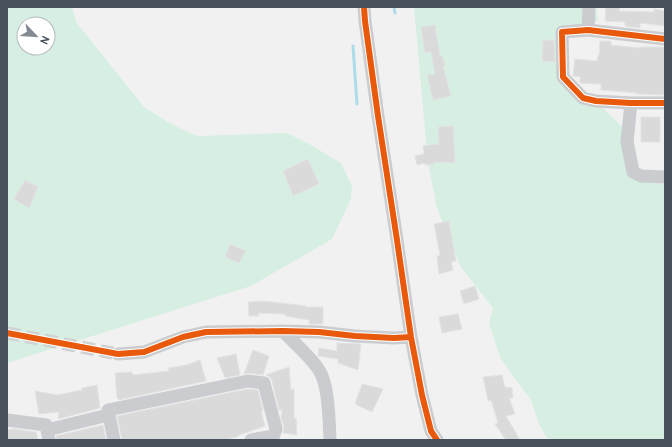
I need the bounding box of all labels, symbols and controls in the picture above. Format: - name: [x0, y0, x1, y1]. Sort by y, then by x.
- north arrow: [16, 16, 56, 56]
- text: N: [36, 33, 52, 46]

